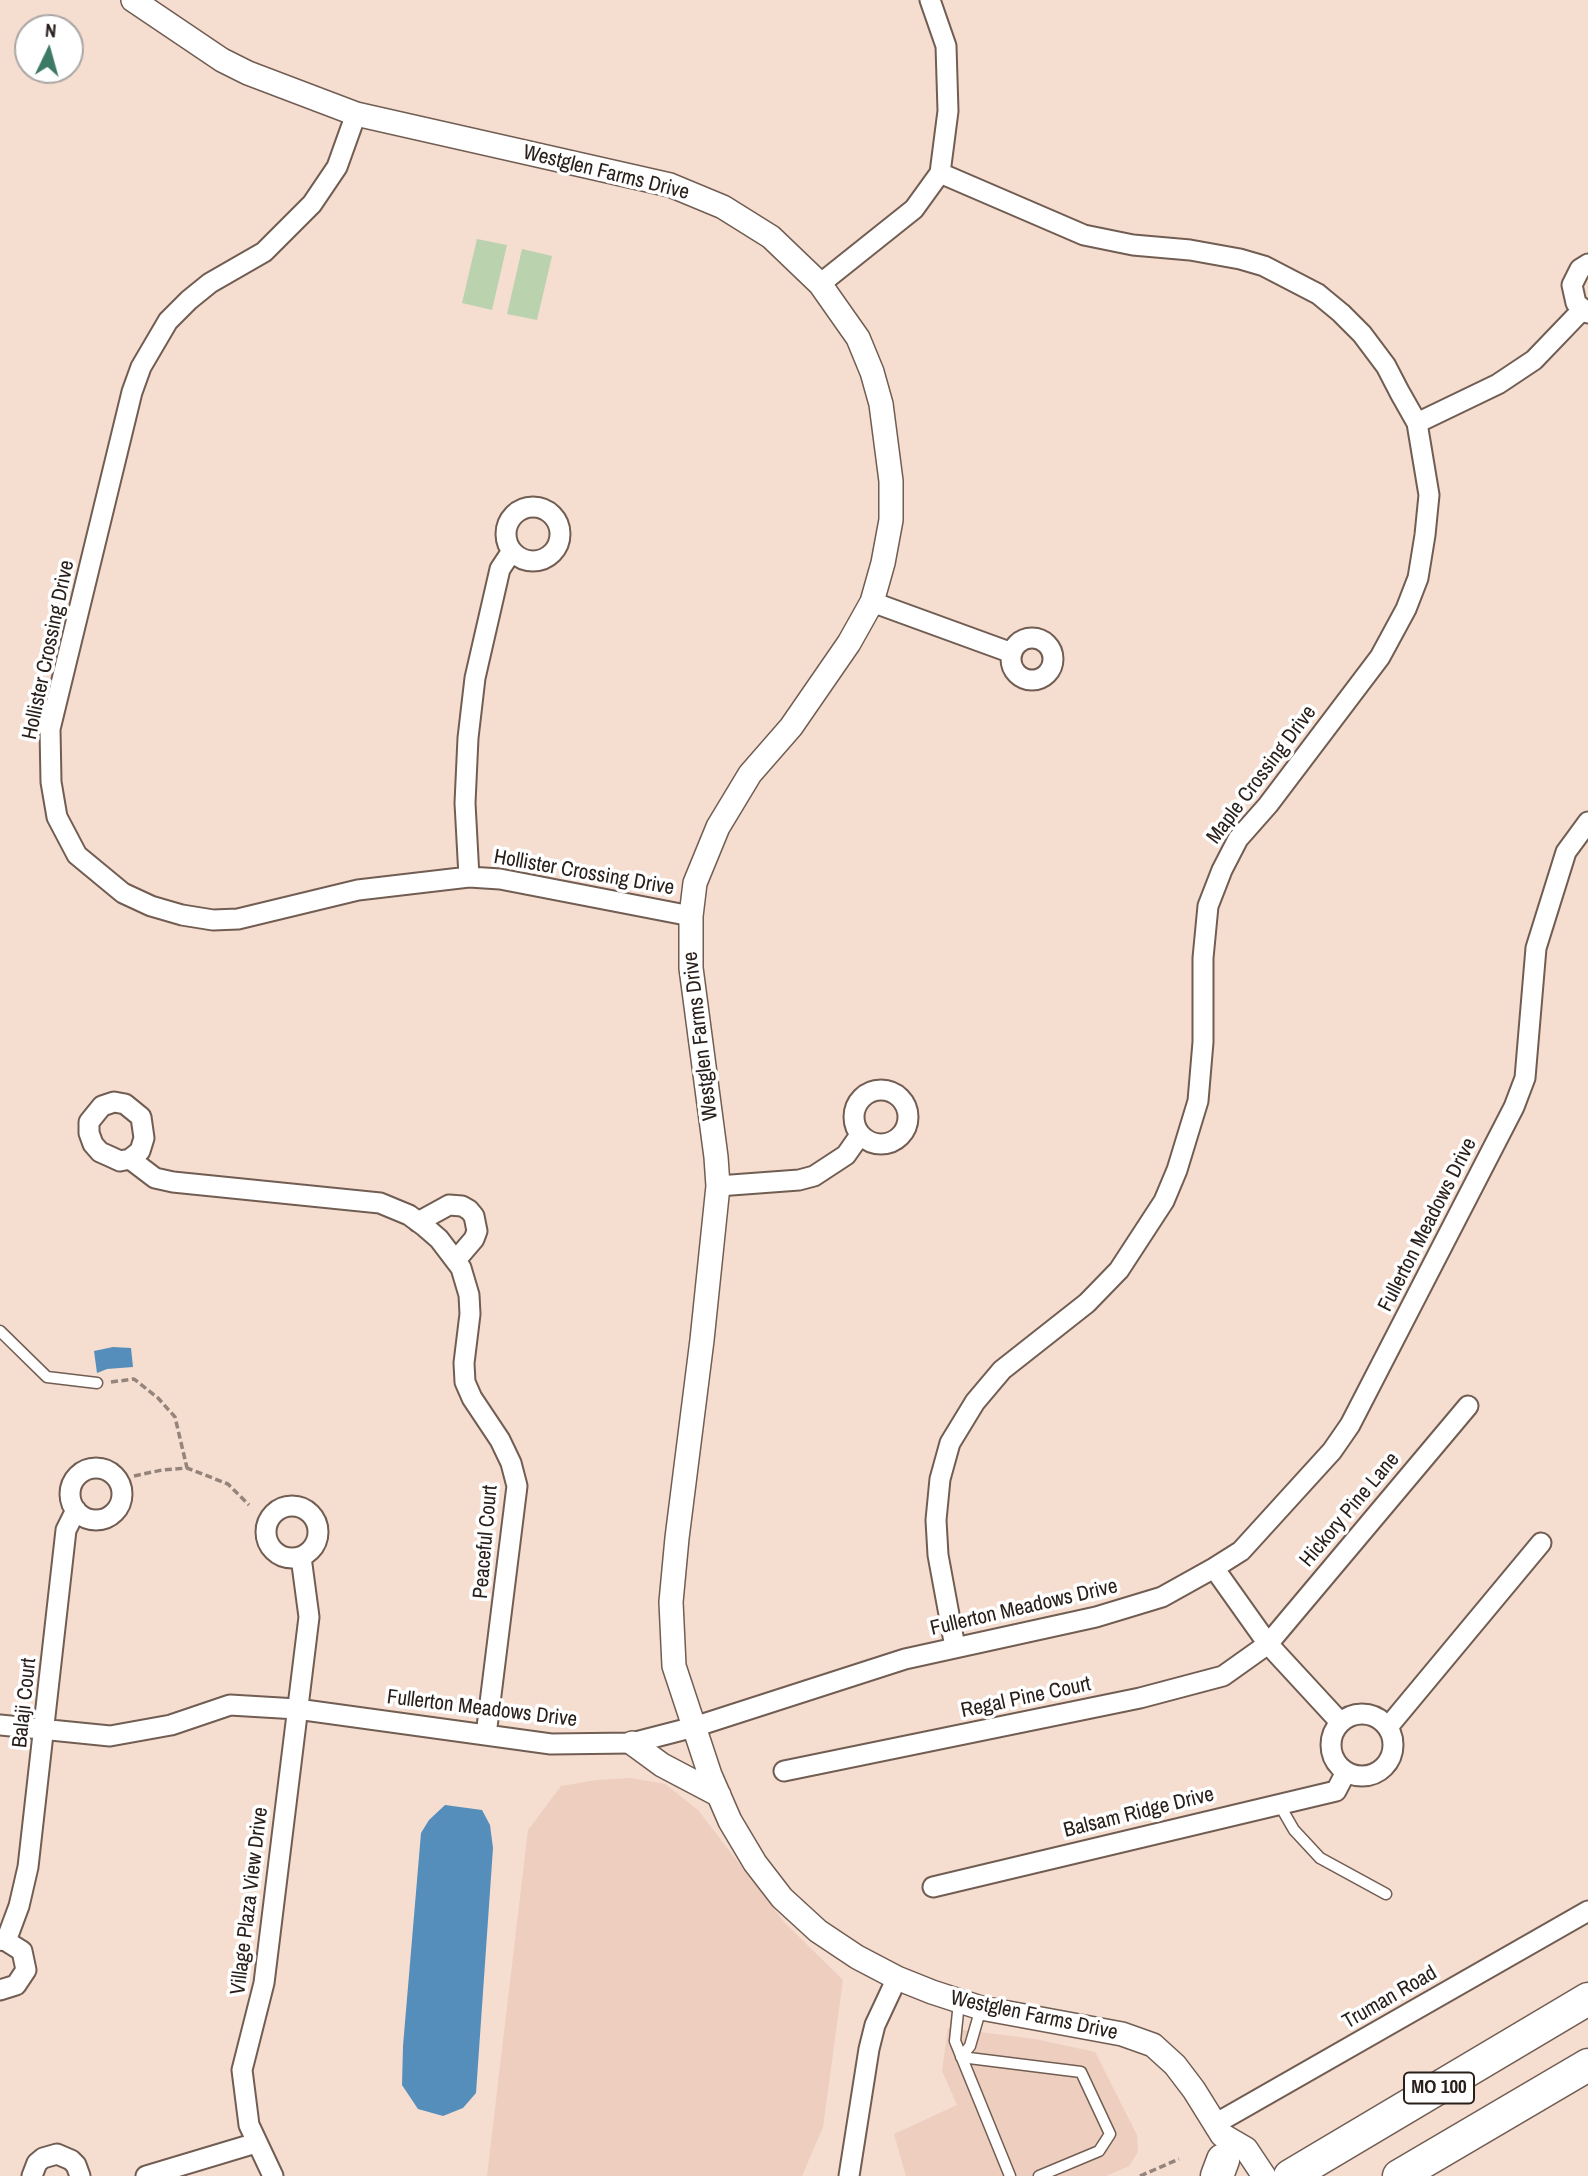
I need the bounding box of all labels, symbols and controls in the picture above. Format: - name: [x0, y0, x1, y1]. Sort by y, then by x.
- north arrow: [14, 14, 84, 84]
- text: N: [44, 17, 57, 44]
- street label: Westglen Farms Drive: [520, 140, 692, 206]
- street label: Hollister Crossing Drive: [18, 558, 80, 742]
- street label: Maple Crossing Drive: [1202, 701, 1322, 849]
- street label: Hollister Crossing Drive: [492, 845, 676, 901]
- street label: Westglen Farms Drive: [678, 950, 724, 1122]
- street label: Fullerton Meadows Drive: [1373, 1134, 1483, 1316]
- street label: Hickory Pine Lane: [1295, 1448, 1405, 1572]
- street label: Peaceful Court: [468, 1484, 504, 1600]
- street label: Fullerton Meadows Drive: [928, 1574, 1120, 1642]
- street label: Balaji Court: [8, 1657, 42, 1749]
- street label: Regal Pine Court: [959, 1672, 1093, 1724]
- street label: Fullerton Meadows Drive: [385, 1685, 579, 1733]
- street label: Balsam Ridge Drive: [1061, 1782, 1217, 1844]
- street label: Village Plaza View Drive: [226, 1806, 274, 1996]
- street label: Truman Road: [1338, 1961, 1442, 2035]
- street label: Westglen Farms Drive: [948, 1986, 1120, 2046]
- road number: MO 100: [1404, 2072, 1474, 2104]

